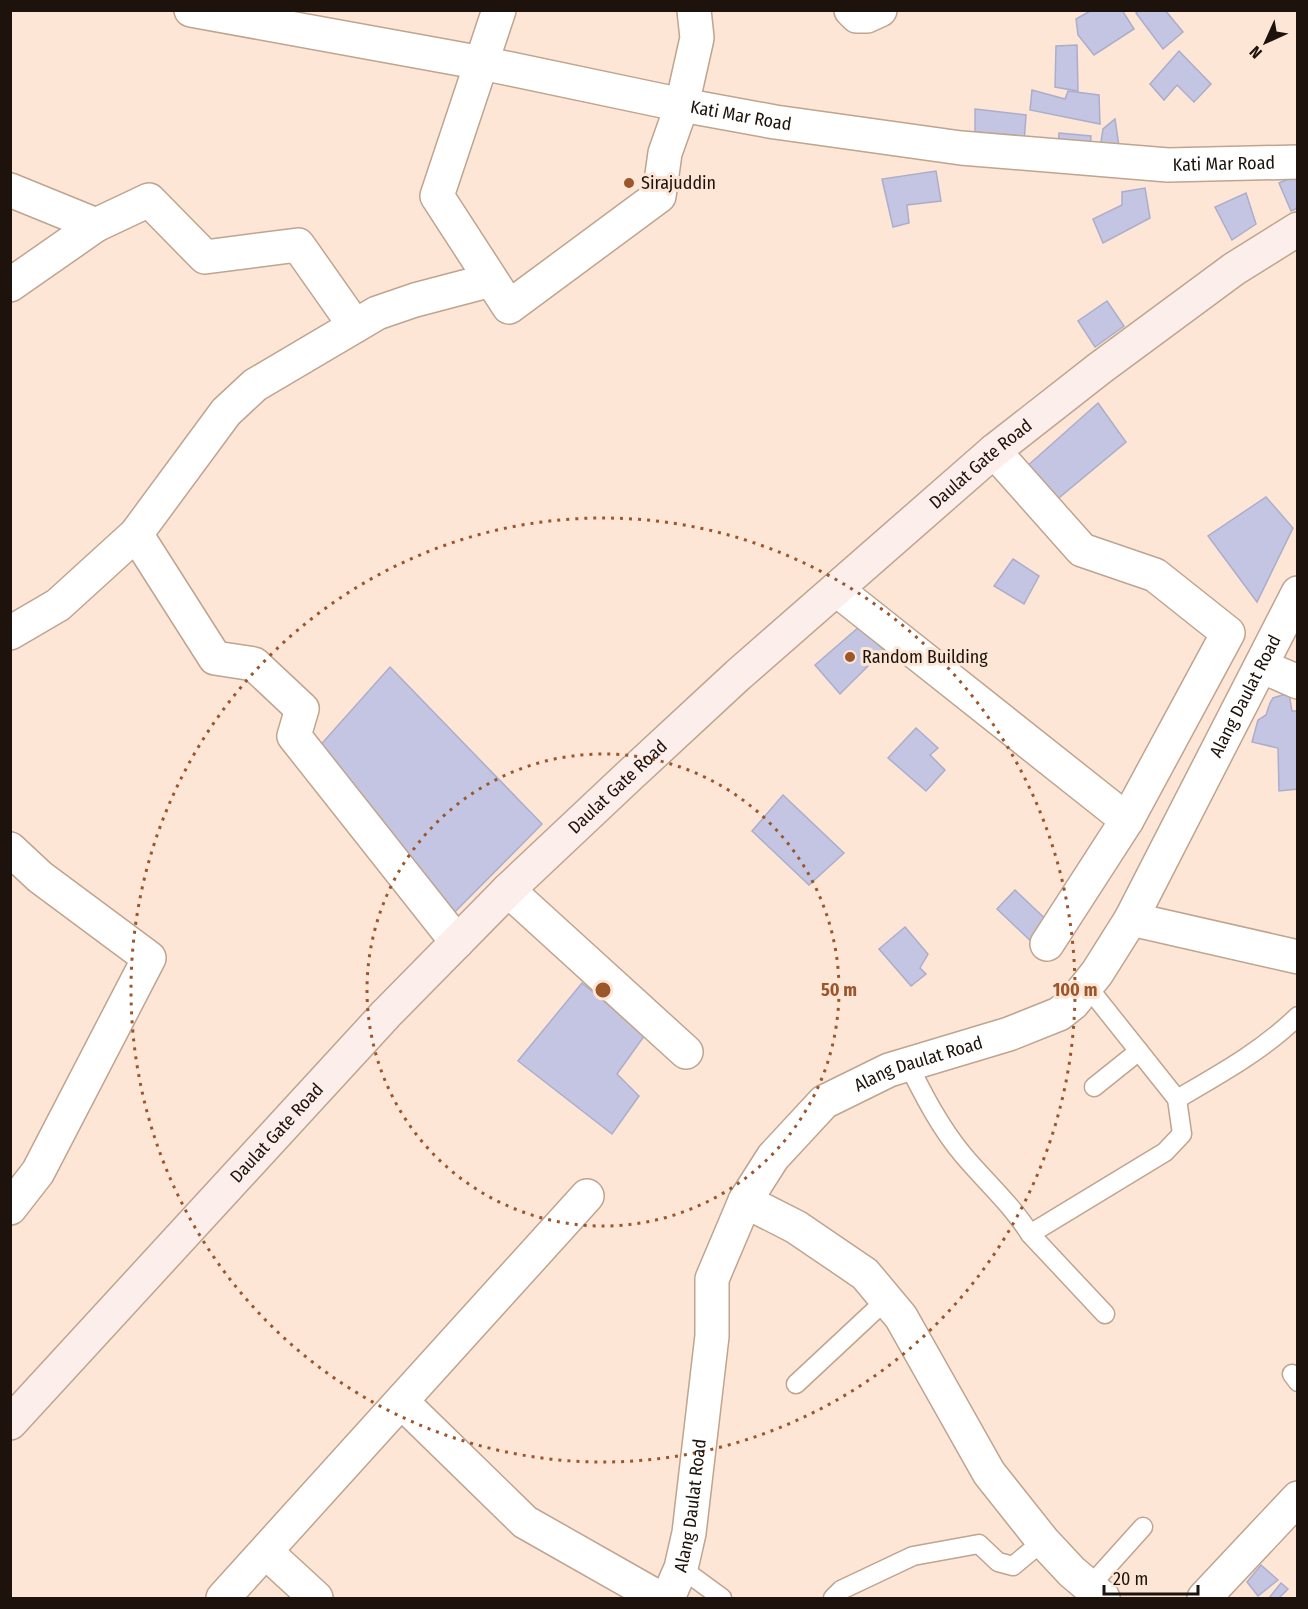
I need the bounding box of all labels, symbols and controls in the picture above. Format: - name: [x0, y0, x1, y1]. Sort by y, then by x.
- north arrow: [1236, 12, 1296, 72]
- text: N: [1246, 42, 1266, 62]
- street label: Kati Mar Road: [689, 96, 793, 135]
- street label: Kati Mar Road: [1172, 152, 1275, 176]
- place label: Sirajuddin: [641, 172, 716, 194]
- marker: Sirajuddin: [622, 176, 636, 190]
- street label: Daulat Gate Road: [925, 414, 1036, 513]
- street label: Alang Daulat Road: [1205, 631, 1286, 761]
- place label: Random Building: [862, 646, 988, 668]
- marker: Random Building: [843, 650, 857, 664]
- street label: Daulat Gate Road: [564, 735, 672, 839]
- text: 50 m: [821, 979, 857, 1001]
- text: 100 m: [1053, 979, 1097, 1001]
- centre of rings: [593, 980, 613, 1000]
- street label: Alang Daulat Road: [850, 1032, 985, 1096]
- street label: Daulat Gate Road: [225, 1079, 328, 1187]
- street label: Alang Daulat Road: [669, 1438, 711, 1574]
- scale bar: [1104, 1558, 1198, 1596]
- text: 20 m: [1113, 1568, 1148, 1590]

